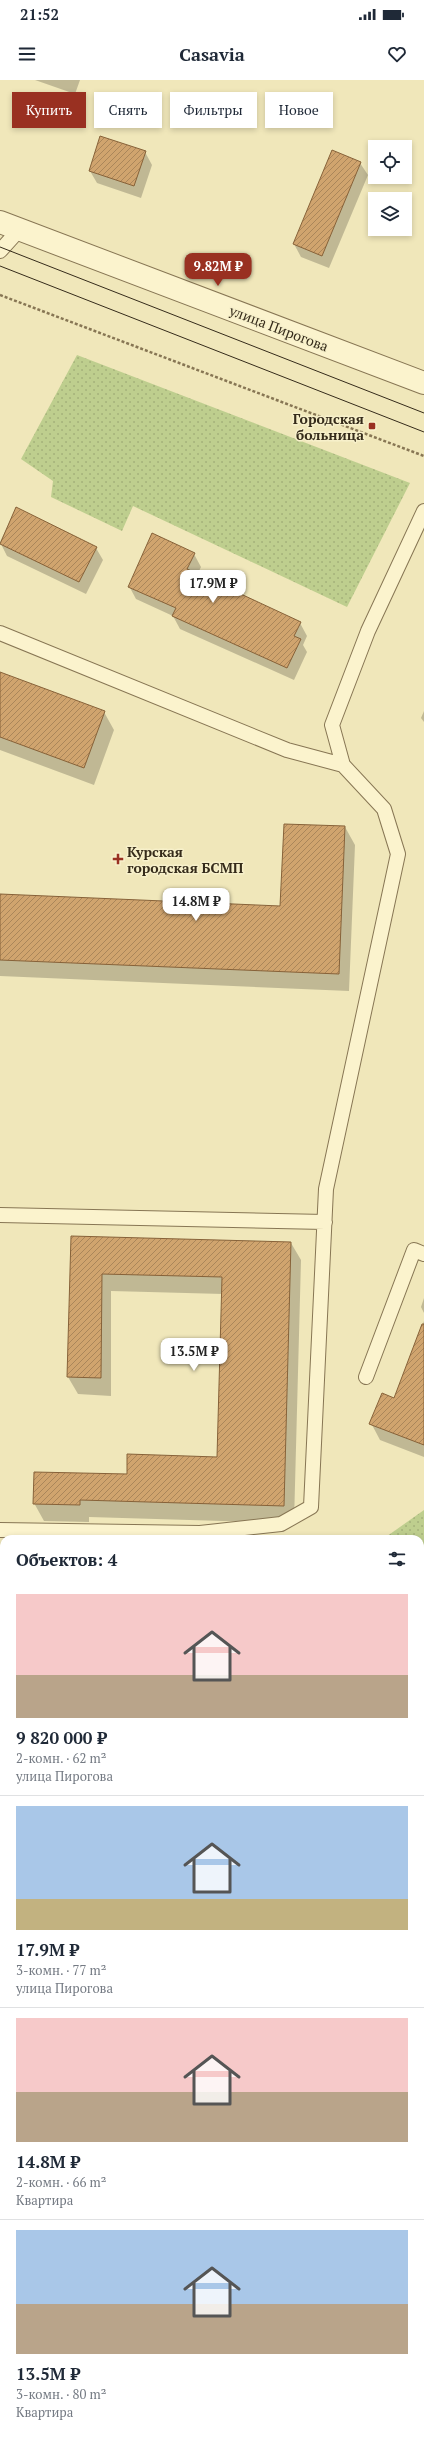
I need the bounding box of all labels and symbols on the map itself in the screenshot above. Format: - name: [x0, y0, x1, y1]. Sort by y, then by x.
- pin: 9.82M ₽: [181, 253, 255, 287]
- street label: улица Пирогова: [226, 300, 331, 356]
- place label: Городская больница: [293, 409, 364, 444]
- marker: Городская больница: [367, 421, 377, 431]
- pin: 17.9M ₽: [176, 570, 250, 604]
- place label: Курская городская БСМП: [127, 842, 244, 877]
- marker: Курская городская БСМП: [112, 853, 124, 865]
- pin: 14.8M ₽: [159, 888, 233, 922]
- pin: 13.5M ₽: [157, 1338, 231, 1372]

